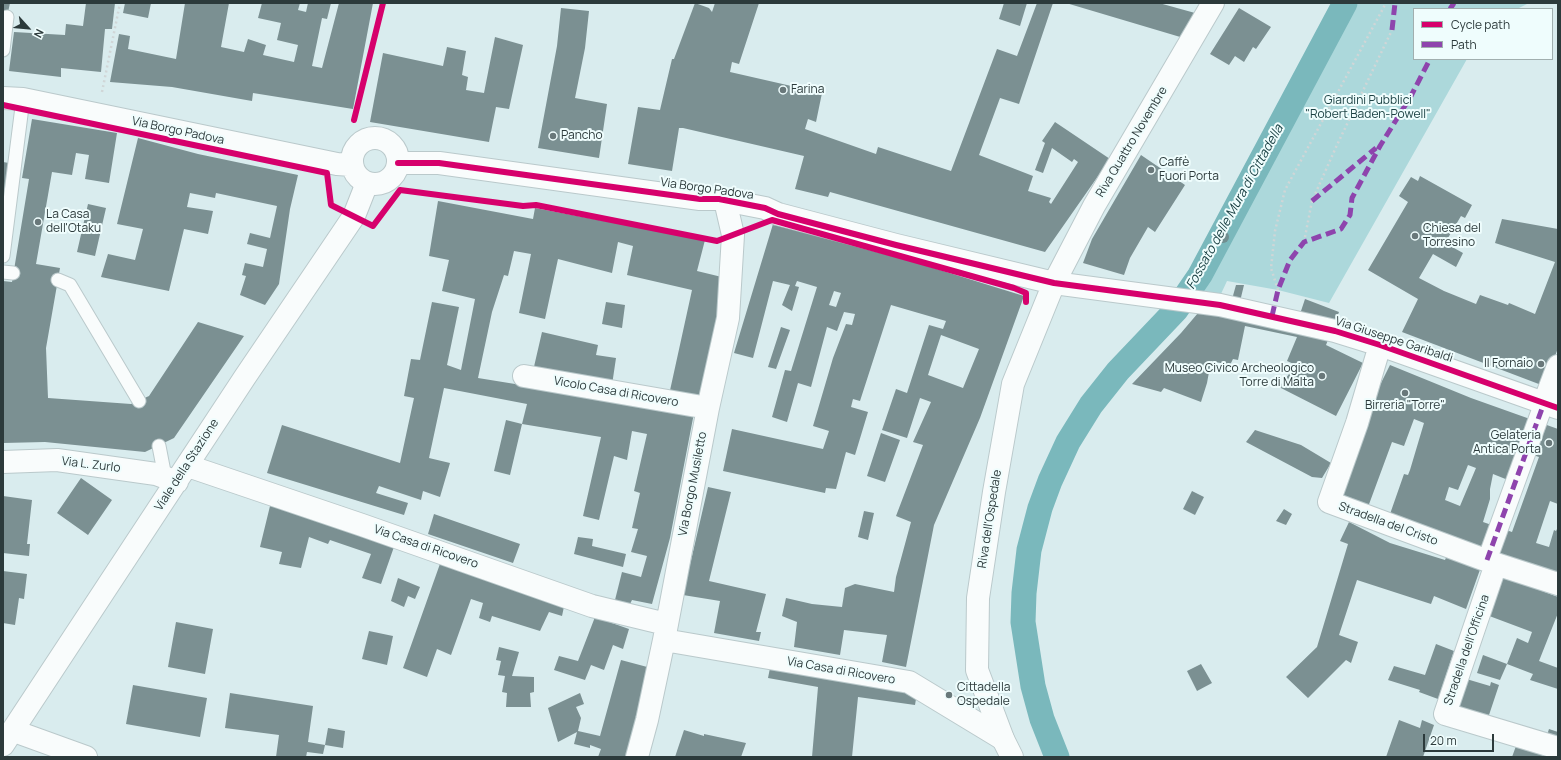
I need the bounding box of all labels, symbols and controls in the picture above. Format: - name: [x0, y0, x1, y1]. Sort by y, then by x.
- north arrow: [8, 8, 48, 48]
- legend: [1413, 8, 1553, 60]
- text: Cycle path: [1451, 16, 1510, 33]
- text: N: [31, 27, 48, 41]
- text: Path: [1451, 36, 1477, 53]
- place label: Farina: [791, 83, 824, 97]
- street label: Riva Quattro Novembre: [1093, 84, 1171, 200]
- marker: Farina: [778, 85, 788, 95]
- park label: Giardini Pubblici "Robert Baden-Powell": [1305, 94, 1431, 122]
- street label: Via Borgo Padova: [131, 114, 225, 148]
- water label: Fossato delle Mura di Cittadella: [1183, 122, 1287, 292]
- place label: Pancho: [561, 129, 603, 143]
- marker: Pancho: [548, 131, 558, 141]
- place label: Caffè Fuori Porta: [1159, 156, 1219, 184]
- marker: Caffè Fuori Porta: [1146, 165, 1156, 175]
- street label: Via Borgo Padova: [659, 175, 755, 203]
- place label: La Casa dell'Otaku: [46, 208, 101, 236]
- marker: La Casa dell'Otaku: [33, 217, 43, 227]
- place label: Chiesa del Torresino: [1423, 222, 1481, 250]
- marker: Chiesa del Torresino: [1410, 231, 1420, 241]
- street label: Via Giuseppe Garibaldi: [1333, 314, 1455, 366]
- place label: Il Fornaio: [1484, 357, 1533, 371]
- marker: Il Fornaio: [1536, 359, 1546, 369]
- place label: Museo Civico Archeologico Torre di Malta: [1165, 362, 1314, 390]
- marker: Museo Civico Archeologico Torre di Malta: [1317, 371, 1327, 381]
- street label: Vicolo Casa di Ricovero: [552, 374, 680, 410]
- marker: Birreria "Torre": [1400, 388, 1410, 398]
- place label: Birreria "Torre": [1365, 399, 1445, 413]
- street label: Viale della Stazione: [152, 416, 222, 514]
- place label: Gelateria Antica Porta: [1473, 429, 1541, 457]
- street label: Via Borgo Musiletto: [676, 431, 710, 537]
- marker: Gelateria Antica Porta: [1544, 438, 1554, 448]
- street label: Via L. Zurlo: [61, 454, 121, 476]
- street label: Riva dell'Ospedale: [975, 469, 1005, 569]
- street label: Stradella del Cristo: [1336, 499, 1440, 549]
- street label: Via Casa di Ricovero: [372, 522, 480, 572]
- street label: Stradella dell'Officina: [1441, 593, 1493, 707]
- street label: Via Casa di Ricovero: [786, 654, 896, 688]
- place label: Cittadella Ospedale: [957, 681, 1010, 709]
- marker: Cittadella Ospedale: [944, 690, 954, 700]
- scale bar: [1425, 726, 1496, 752]
- text: 20 m: [1430, 732, 1457, 749]

